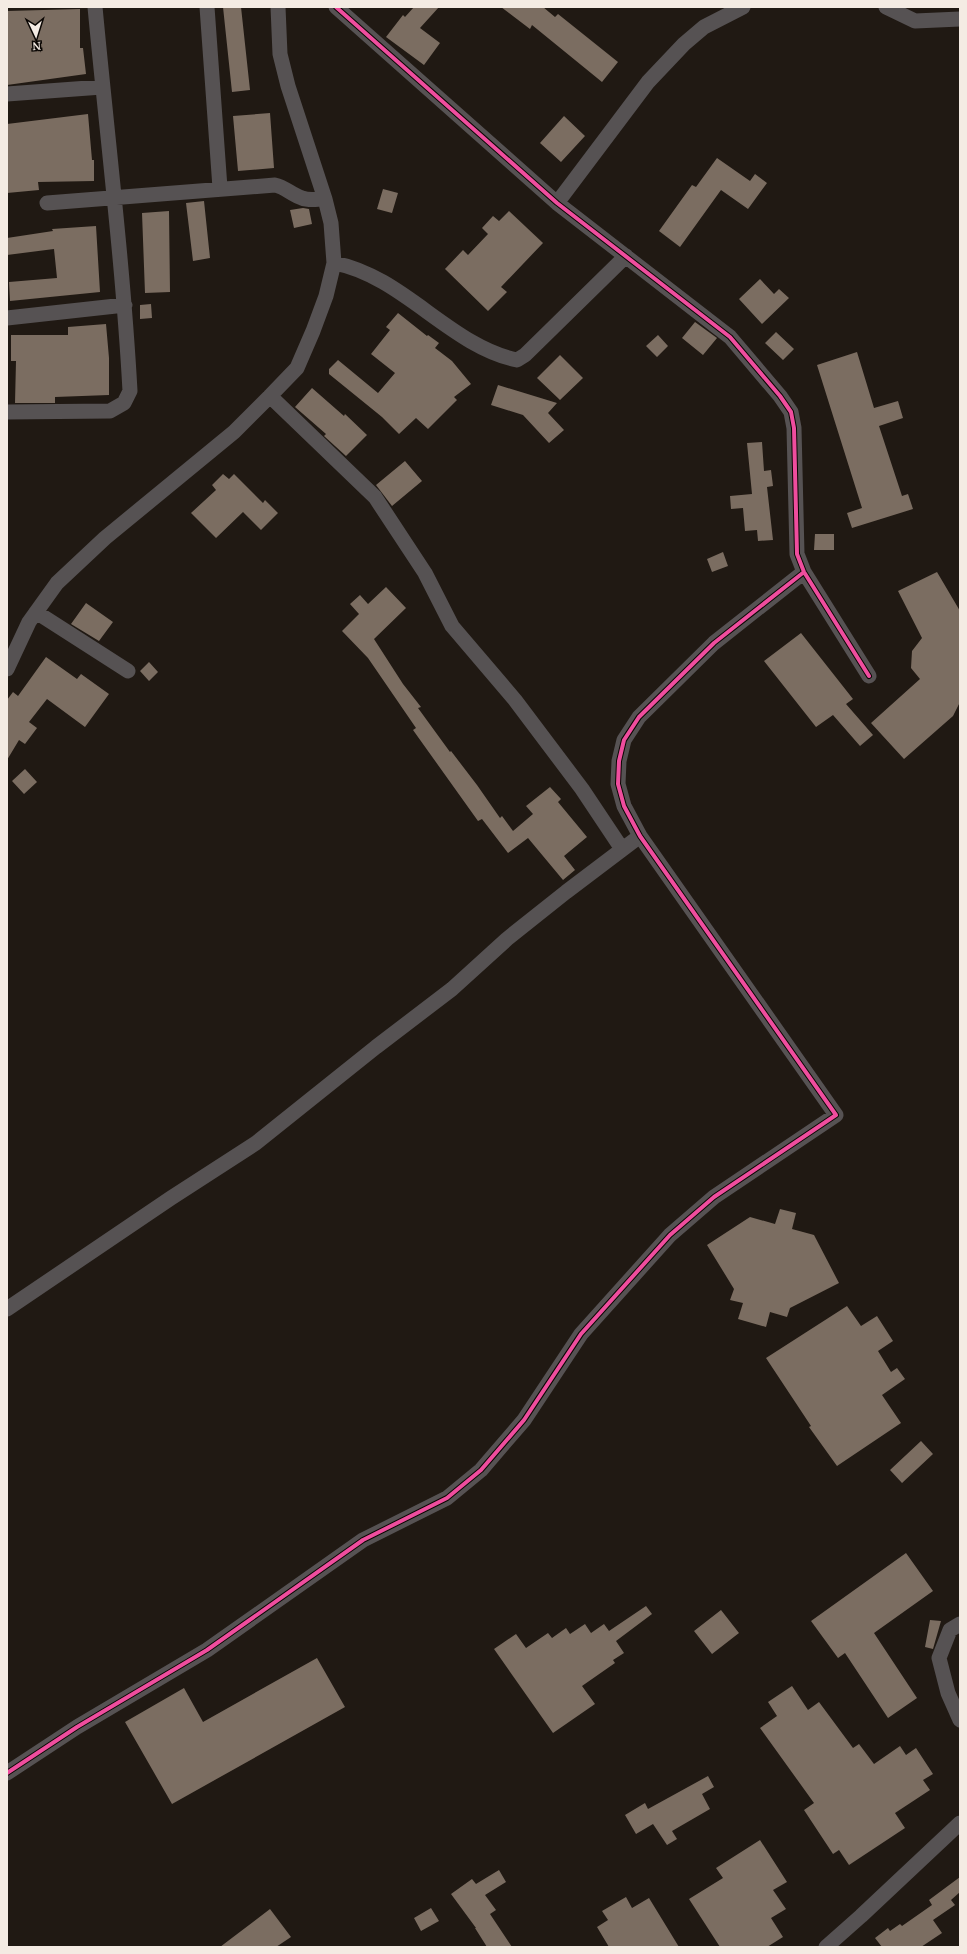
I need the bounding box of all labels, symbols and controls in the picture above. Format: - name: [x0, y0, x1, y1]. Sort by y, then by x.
- north arrow: [16, 16, 56, 56]
- text: N: [32, 39, 42, 54]

